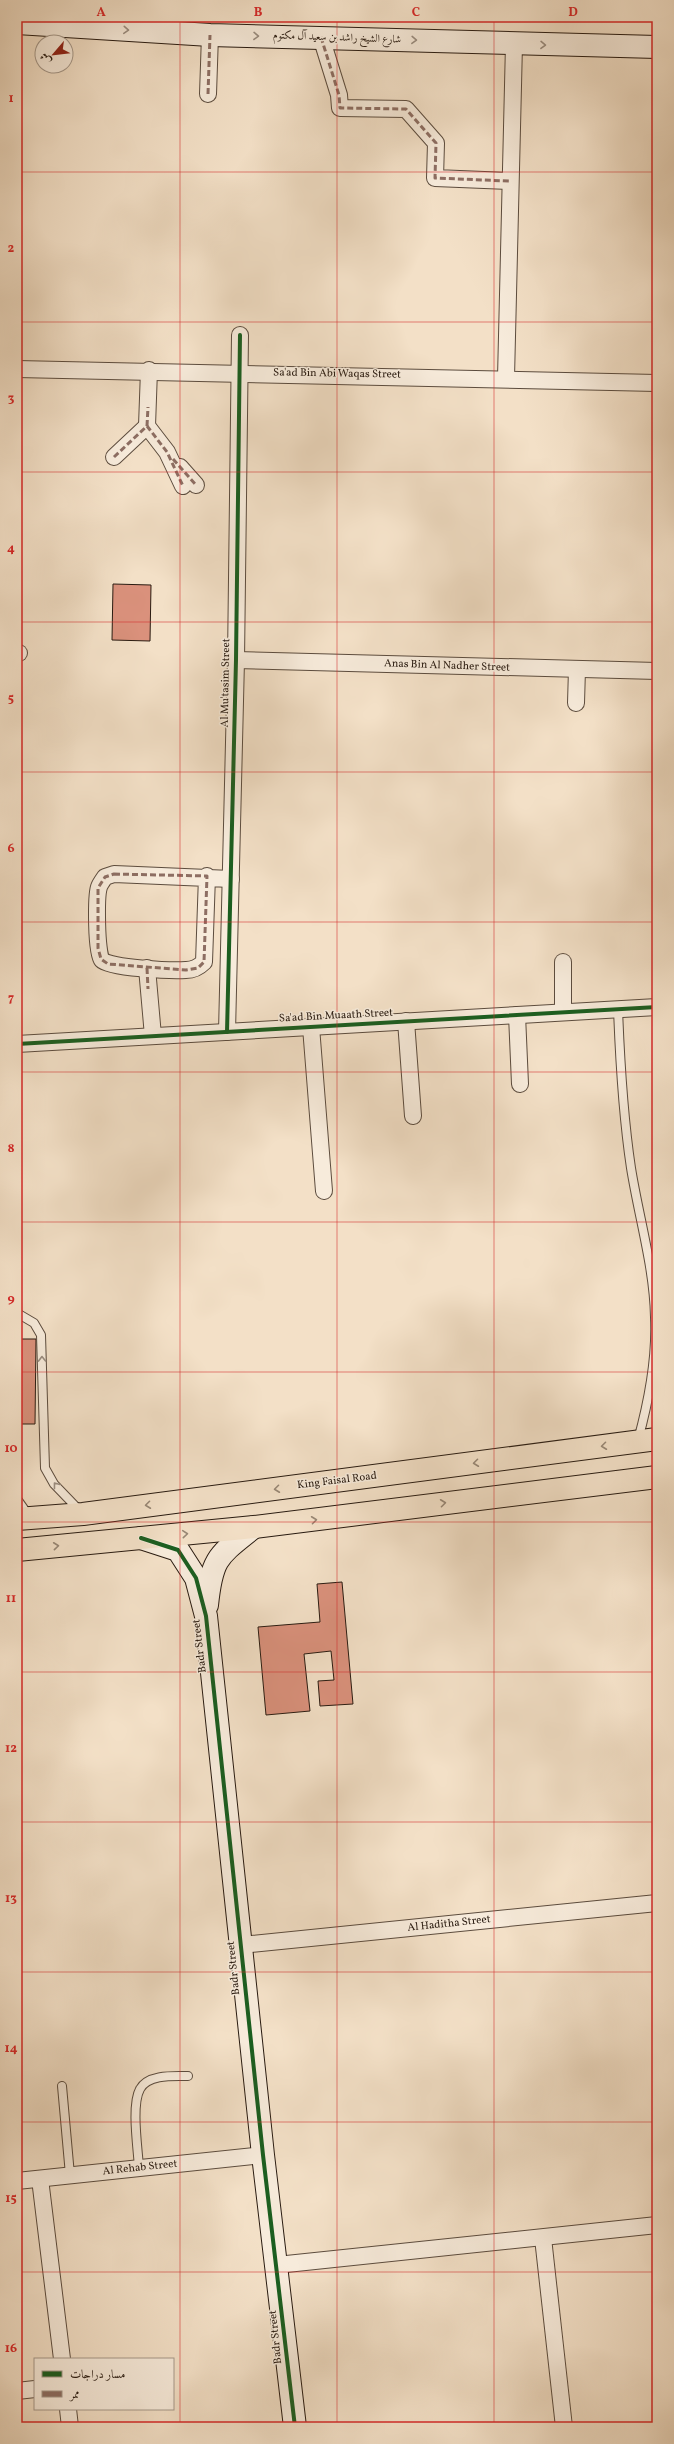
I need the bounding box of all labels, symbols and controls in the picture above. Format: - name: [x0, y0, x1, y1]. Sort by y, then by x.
- text: A: [96, 4, 106, 22]
- text: B: [254, 4, 263, 22]
- text: C: [412, 4, 420, 22]
- text: D: [568, 4, 578, 22]
- one-way arrow: [123, 25, 129, 34]
- street label: شارع الشيخ راشد بن سعيد آل مكتوم: [273, 27, 401, 50]
- one-way arrow: [253, 32, 259, 40]
- north arrow: [34, 34, 74, 74]
- one-way arrow: [411, 36, 417, 44]
- one-way arrow: [540, 41, 546, 49]
- text: ش: [37, 50, 56, 66]
- text: 1: [8, 90, 14, 108]
- text: 2: [8, 240, 15, 258]
- street label: Sa'ad Bin Abi Waqas Street: [273, 365, 401, 383]
- text: 3: [8, 390, 15, 408]
- text: 4: [7, 540, 15, 558]
- street label: Al Mu'tasim Street: [218, 638, 234, 728]
- street label: Anas Bin Al Nadher Street: [384, 656, 510, 676]
- text: 5: [8, 690, 14, 708]
- text: 6: [7, 840, 15, 858]
- text: 7: [8, 990, 14, 1008]
- street label: Sa'ad Bin Muaath Street: [279, 1006, 394, 1026]
- text: 8: [7, 1140, 15, 1158]
- text: 9: [7, 1290, 15, 1308]
- one-way arrow: [38, 1356, 46, 1362]
- text: 10: [4, 1440, 18, 1458]
- one-way arrow: [601, 1441, 608, 1450]
- one-way arrow: [472, 1458, 479, 1467]
- street label: King Faisal Road: [296, 1469, 378, 1493]
- one-way arrow: [53, 1483, 60, 1490]
- one-way arrow: [274, 1484, 280, 1493]
- one-way arrow: [440, 1499, 446, 1508]
- one-way arrow: [145, 1501, 151, 1510]
- one-way arrow: [311, 1515, 317, 1524]
- one-way arrow: [182, 1529, 188, 1538]
- one-way arrow: [53, 1542, 59, 1551]
- text: 11: [6, 1590, 16, 1608]
- street label: Badr Street: [189, 1618, 211, 1674]
- text: 12: [5, 1740, 17, 1758]
- text: 13: [5, 1890, 17, 1908]
- street label: Al Haditha Street: [407, 1912, 491, 1936]
- street label: Badr Street: [224, 1940, 244, 1996]
- text: 14: [4, 2040, 18, 2058]
- street label: Al Rehab Street: [102, 2157, 178, 2179]
- text: 15: [5, 2190, 17, 2208]
- street label: Badr Street: [266, 2309, 286, 2365]
- text: 16: [5, 2340, 17, 2358]
- legend: [34, 2358, 174, 2410]
- text: مسار دراجات: [70, 2367, 125, 2383]
- text: ممر: [68, 2387, 80, 2403]

